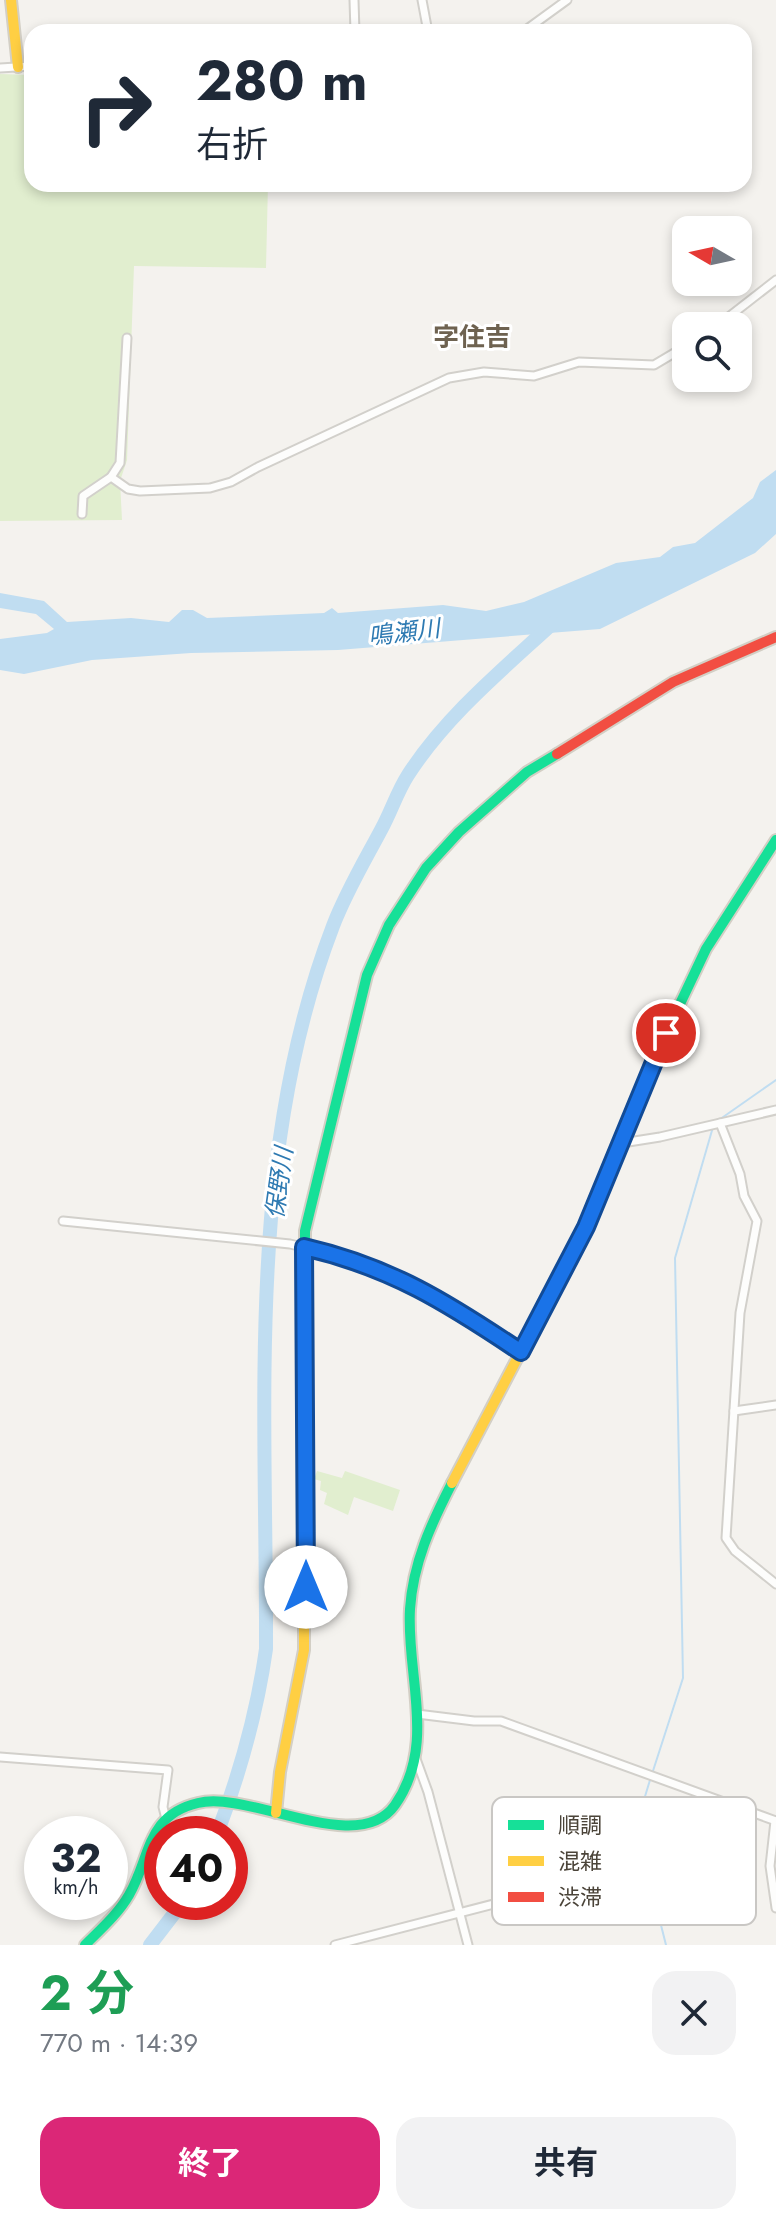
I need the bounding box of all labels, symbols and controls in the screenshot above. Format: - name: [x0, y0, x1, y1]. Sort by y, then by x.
- text: 280 m: [196, 40, 368, 121]
- icon: right: [64, 56, 168, 160]
- text: 右折: [196, 118, 268, 170]
- north arrow: [672, 216, 752, 296]
- map controls: [672, 216, 752, 392]
- button: search: [672, 312, 752, 392]
- district label: 字住吉: [433, 318, 511, 356]
- water label: 鳴瀬川: [366, 610, 445, 654]
- pin: [632, 999, 700, 1067]
- icon: arrive: [644, 1011, 688, 1055]
- water label: 保野川: [257, 1142, 302, 1221]
- position arrow: [264, 1545, 348, 1629]
- legend: [492, 1797, 756, 1925]
- text: 順調: [558, 1809, 602, 1841]
- speed limit sign: 40: [144, 1816, 248, 1920]
- text: 32: [50, 1829, 102, 1887]
- text: 混雑: [558, 1845, 602, 1877]
- text: km/h: [53, 1873, 99, 1902]
- text: 渋滞: [558, 1881, 602, 1913]
- text: 2 分: [40, 1959, 134, 2028]
- button: close: [652, 1971, 736, 2055]
- text: 770 m · 14:39: [40, 2024, 198, 2062]
- button: 終了: [40, 2117, 380, 2209]
- button: 共有: [396, 2117, 736, 2209]

